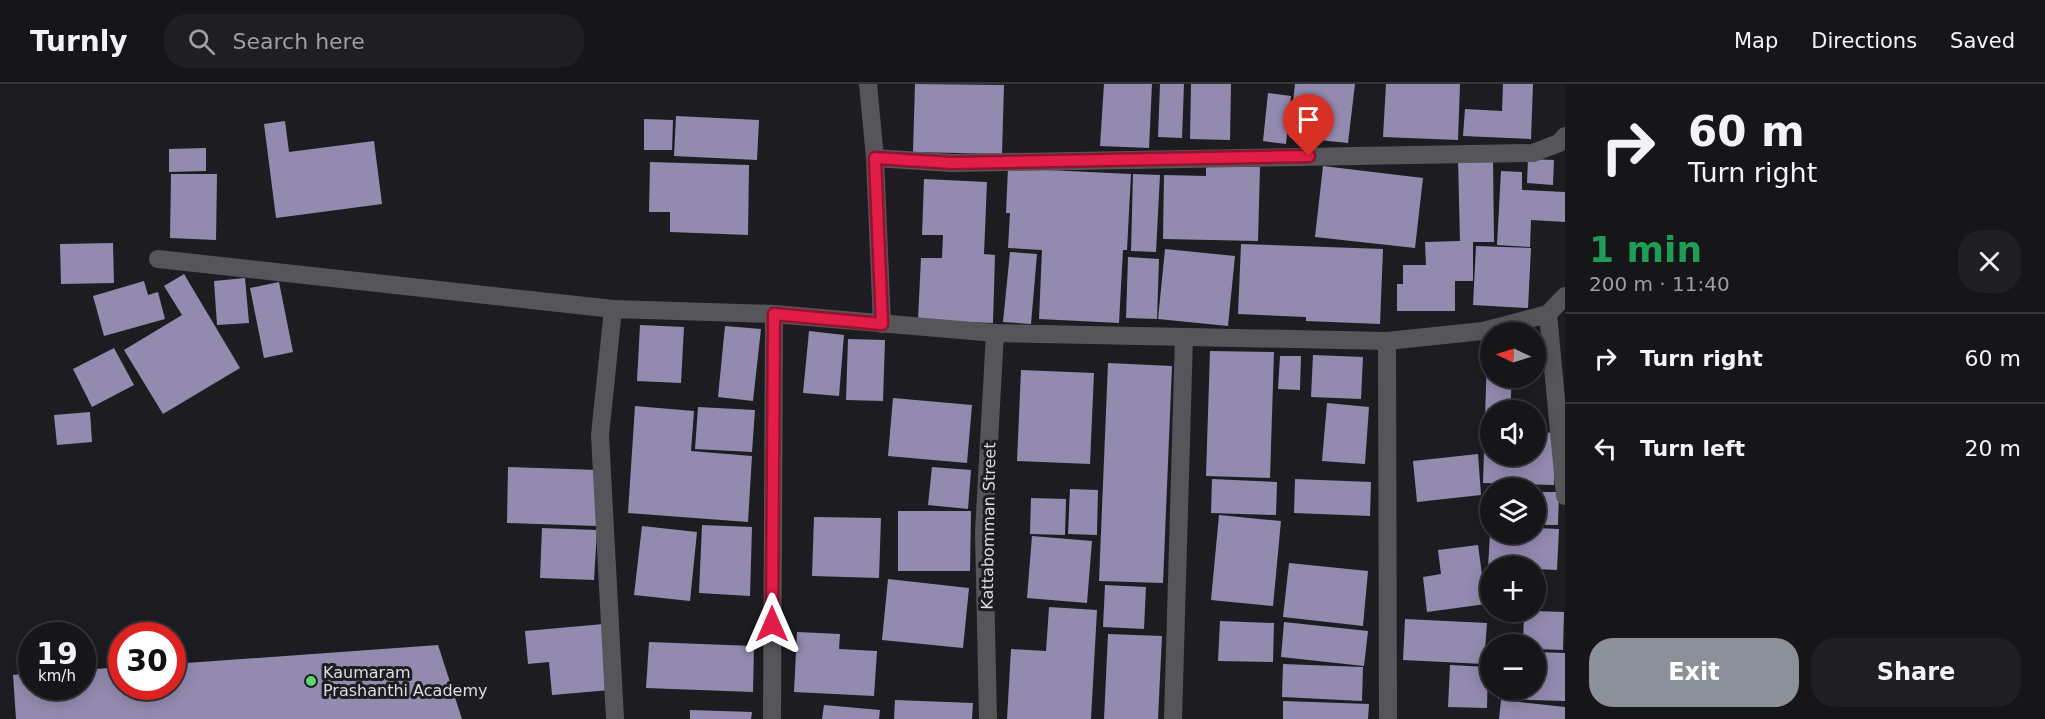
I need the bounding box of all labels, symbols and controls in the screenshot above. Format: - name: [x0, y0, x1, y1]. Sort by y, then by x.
- search box: [164, 14, 584, 68]
- text: Turnly: [30, 25, 128, 58]
- icon: search: [185, 25, 218, 58]
- text: Search here: [233, 29, 365, 54]
- text: Map: [1734, 29, 1778, 53]
- text: Directions: [1811, 29, 1917, 53]
- text: Saved: [1950, 29, 2015, 53]
- pin: [1283, 94, 1334, 156]
- icon: arrive: [1292, 103, 1325, 136]
- text: 60 m: [1688, 107, 1805, 156]
- icon: right: [1589, 108, 1667, 186]
- text: Turn right: [1688, 157, 1817, 188]
- text: 1 min: [1589, 229, 1702, 270]
- button: close: [1958, 230, 2021, 293]
- text: 200 m · 11:40: [1589, 272, 1730, 296]
- north arrow: [1480, 322, 1546, 388]
- map controls: [1480, 322, 1546, 700]
- icon: right: [1589, 342, 1622, 375]
- text: Turn right: [1640, 346, 1763, 371]
- text: 60 m: [1965, 346, 2021, 371]
- button: sound: [1480, 400, 1546, 466]
- icon: left: [1589, 432, 1622, 465]
- text: Turn left: [1640, 436, 1745, 461]
- text: 20 m: [1965, 436, 2021, 461]
- street label: Kattabomman Street: [978, 442, 999, 610]
- button: layers: [1480, 478, 1546, 544]
- button: +: [1480, 556, 1546, 622]
- position arrow: [740, 592, 804, 656]
- speed limit sign: 30: [108, 622, 186, 700]
- button: −: [1480, 634, 1546, 700]
- text: 19: [36, 636, 78, 671]
- button: Exit: [1589, 638, 1799, 707]
- button: Share: [1811, 638, 2021, 707]
- place label: Kaumaram Prashanthi Academy: [323, 663, 487, 700]
- text: km/h: [38, 667, 76, 685]
- marker: Kaumaram Prashanthi Academy: [304, 674, 318, 688]

